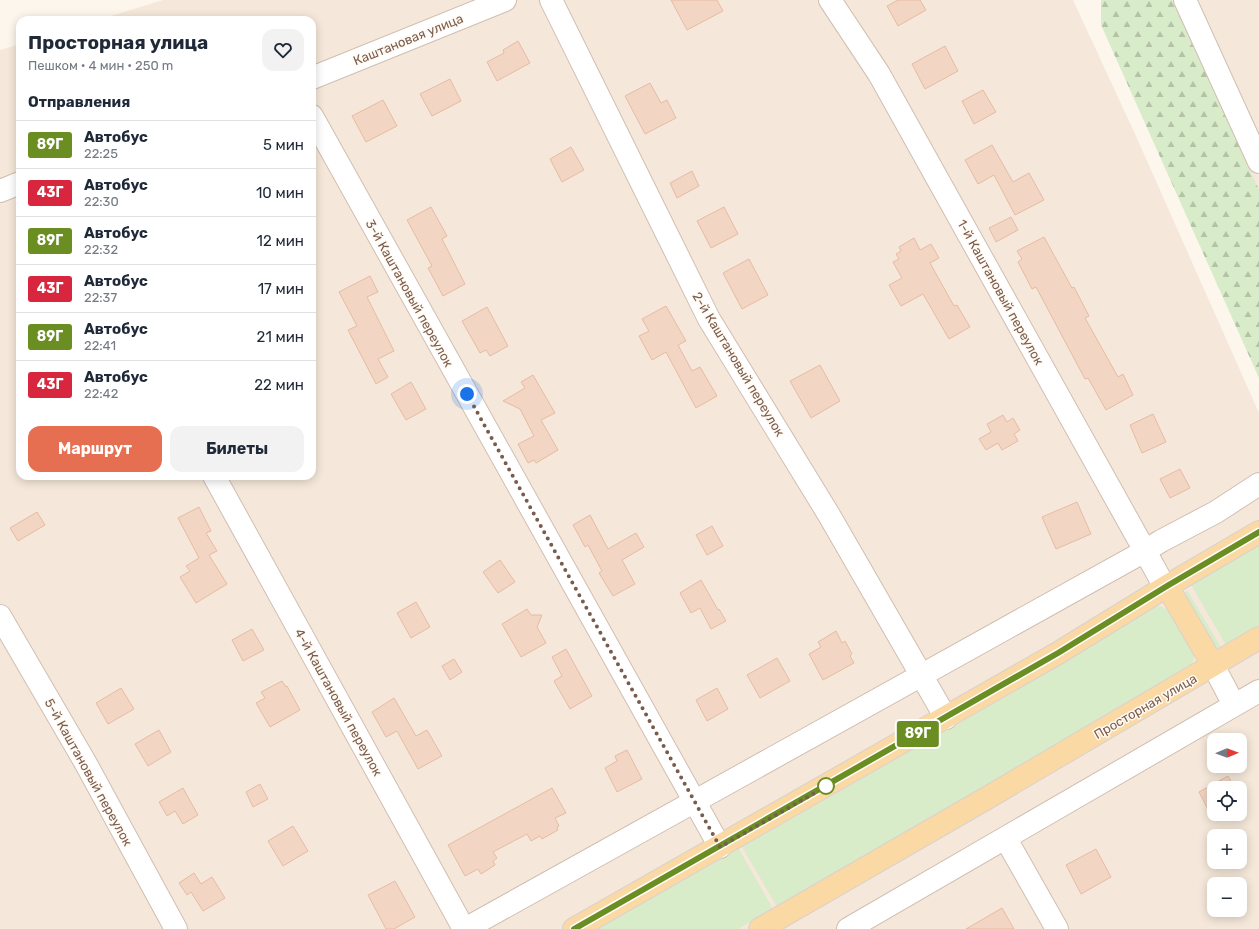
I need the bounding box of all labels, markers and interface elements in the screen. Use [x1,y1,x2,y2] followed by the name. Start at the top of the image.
[351,11,465,68] street label: Каштановая улица
[262,29,304,71] button: heart
[28,31,208,54] text: Просторная улица
[28,58,173,73] text: Пешком · 4 мин · 250 m
[28,93,130,111] text: Отправления
[84,128,148,146] text: Автобус
[37,136,63,153] text: 89Г
[263,136,304,154] text: 5 мин
[84,146,118,161] text: 22:25
[84,176,148,194] text: Автобус
[37,184,63,201] text: 43Г
[256,184,304,202] text: 10 мин
[84,194,119,209] text: 22:30
[363,217,456,370] street label: 3-й Каштановый переулок
[954,217,1047,368] street label: 1-й Каштановый переулок
[84,224,148,242] text: Автобус
[37,232,63,249] text: 89Г
[257,232,304,250] text: 12 мин
[84,242,118,257] text: 22:32
[84,272,148,290] text: Автобус
[37,280,63,297] text: 43Г
[258,280,304,298] text: 17 мин
[689,289,788,439] street label: 2-й Каштановый переулок
[84,290,117,305] text: 22:37
[84,320,148,338] text: Автобус
[37,328,63,345] text: 89Г
[257,328,304,346] text: 21 мин
[84,338,116,353] text: 22:41
[84,368,148,386] text: Автобус
[37,376,63,393] text: 43Г
[254,376,304,394] text: 22 мин
[457,384,477,404] your location
[84,386,118,401] text: 22:42
[28,426,162,472] button: Маршрут
[170,426,304,472] button: Билеты
[292,626,385,779] street label: 4-й Каштановый переулок
[1091,671,1199,742] street label: Просторная улица
[42,696,135,849] street label: 5-й Каштановый переулок
[895,721,941,747] line badge: 89Г
[905,725,931,742] text: 89Г
[1207,733,1247,773] north arrow
[1207,733,1247,917] map controls
[817,777,835,795] unlabelled marker
[1207,781,1247,821] button: locate
[1207,829,1247,869] button: +
[1207,877,1247,917] button: −

